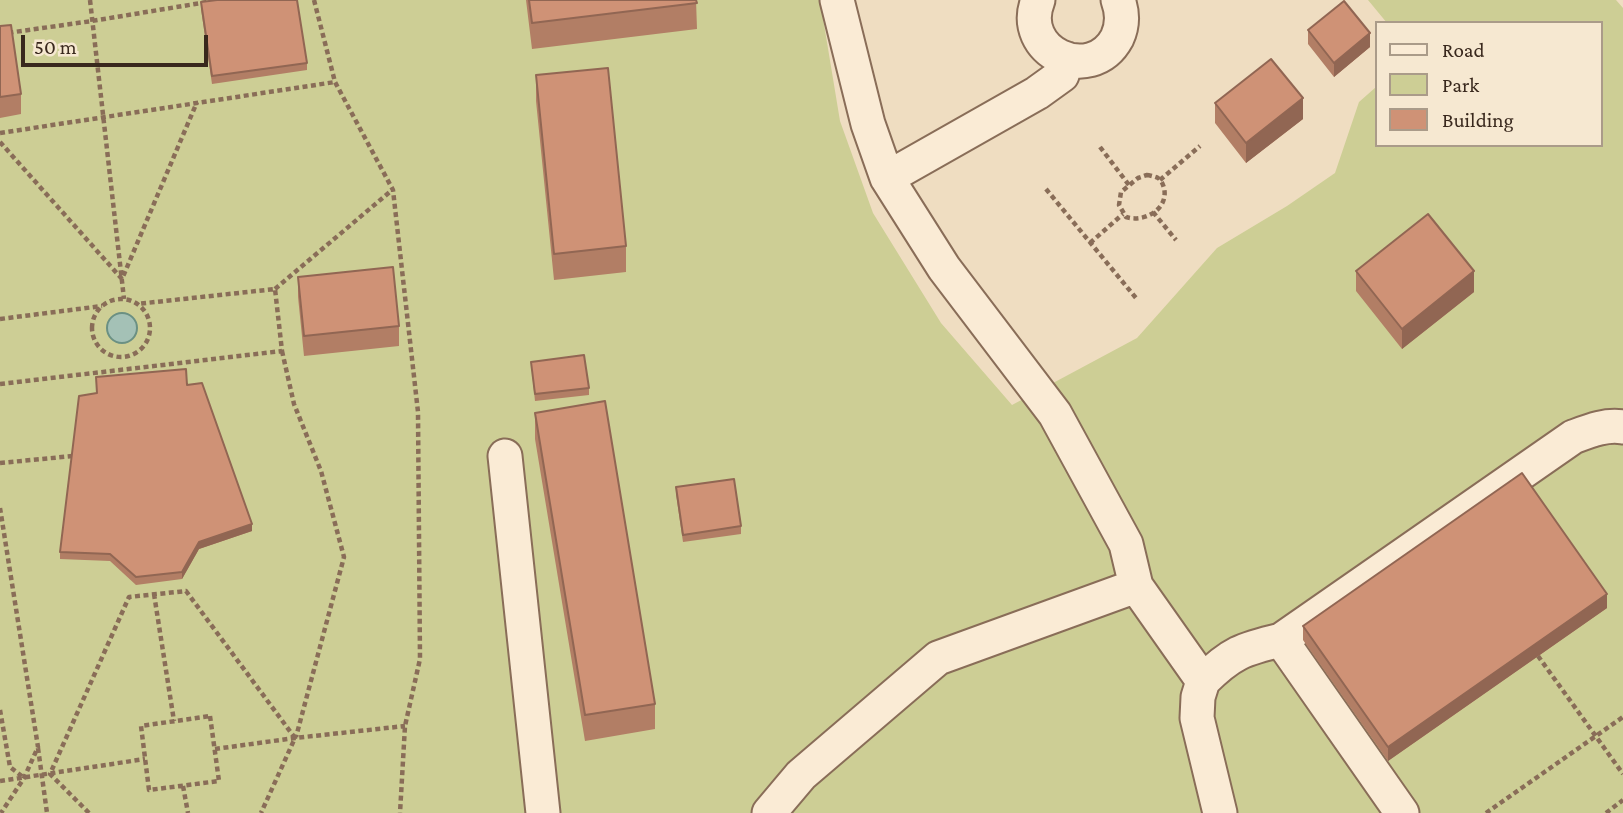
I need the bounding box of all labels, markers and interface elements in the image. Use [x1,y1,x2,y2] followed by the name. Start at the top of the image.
[24,21,212,65] scale bar
[1374,21,1602,147] legend
[34,35,77,59] text: 50 m
[1442,38,1485,62] text: Road
[1442,73,1479,97] text: Park
[1442,108,1514,132] text: Building

